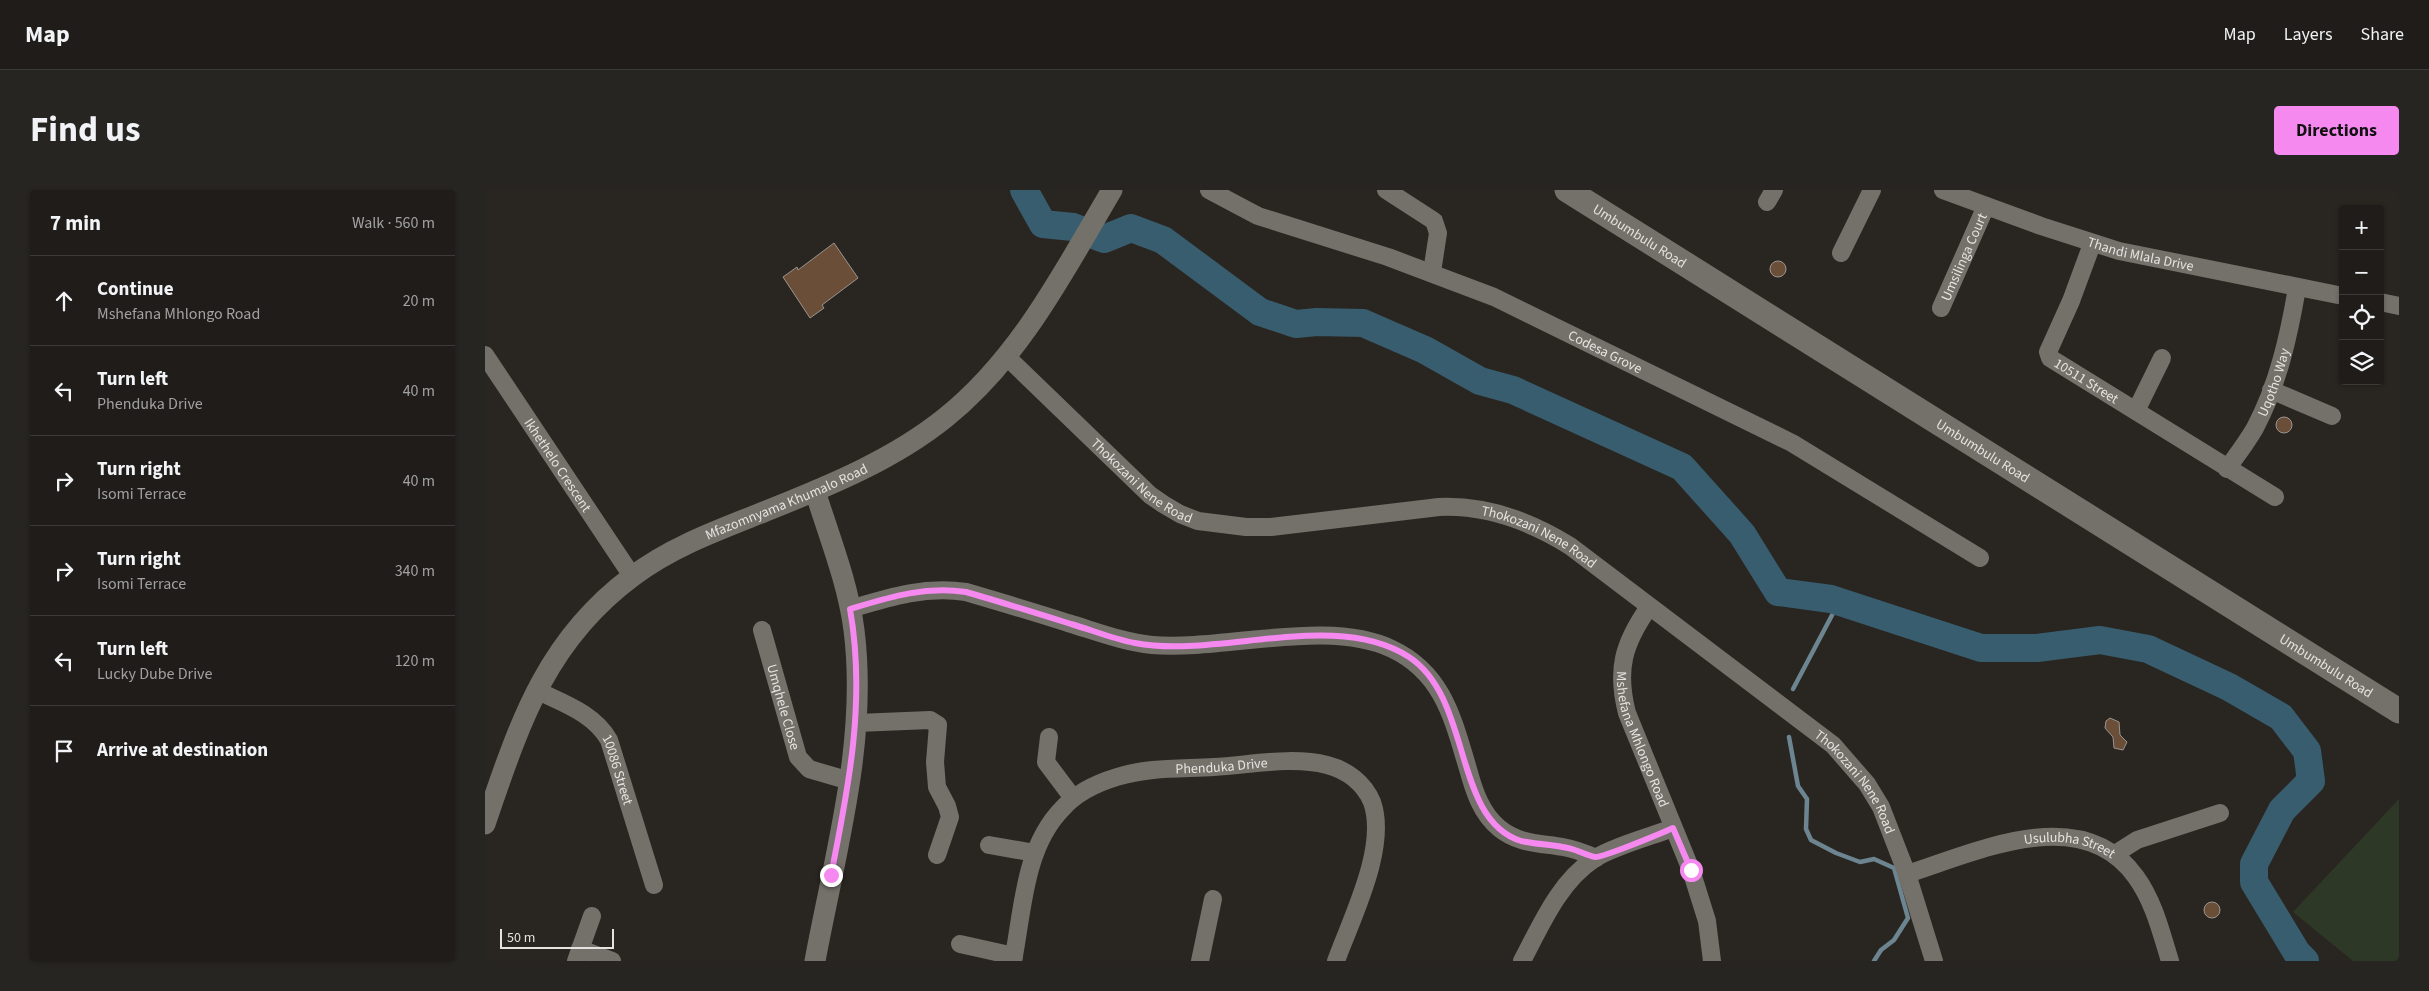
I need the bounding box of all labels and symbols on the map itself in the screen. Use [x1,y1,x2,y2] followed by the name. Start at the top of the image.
[1589,200,1690,273] street label: Umbumbulu Road
[1936,210,1993,304] street label: Umsilinga Court
[2085,232,2195,277] street label: Thandi Mlala Drive
[1564,326,1645,379] street label: Codesa Grove
[2253,346,2295,420] street label: Uqotho Way
[2050,354,2122,409] street label: 10511 Street
[519,414,596,517] street label: Ikhethelo Crescent
[1932,415,2033,488] street label: Umbumbulu Road
[1086,434,1195,529] street label: Thokozani Nene Road
[702,459,871,545] street label: Mfazomnyama Khumalo Road
[1480,501,1600,574] street label: Thokozani Nene Road
[2275,629,2377,703] street label: Umbumbulu Road
[761,662,805,752] street label: Umqhele Close
[1611,671,1673,811] street label: Mshefana Mhlongo Road
[1810,725,1899,837] street label: Thokozani Nene Road
[597,731,638,808] street label: 10086 Street
[1175,753,1269,779] street label: Phenduka Drive
[2023,828,2119,864] street label: Usulubha Street
[1680,859,1703,882] route start
[820,864,843,887] route end
[500,926,614,949] scale bar

